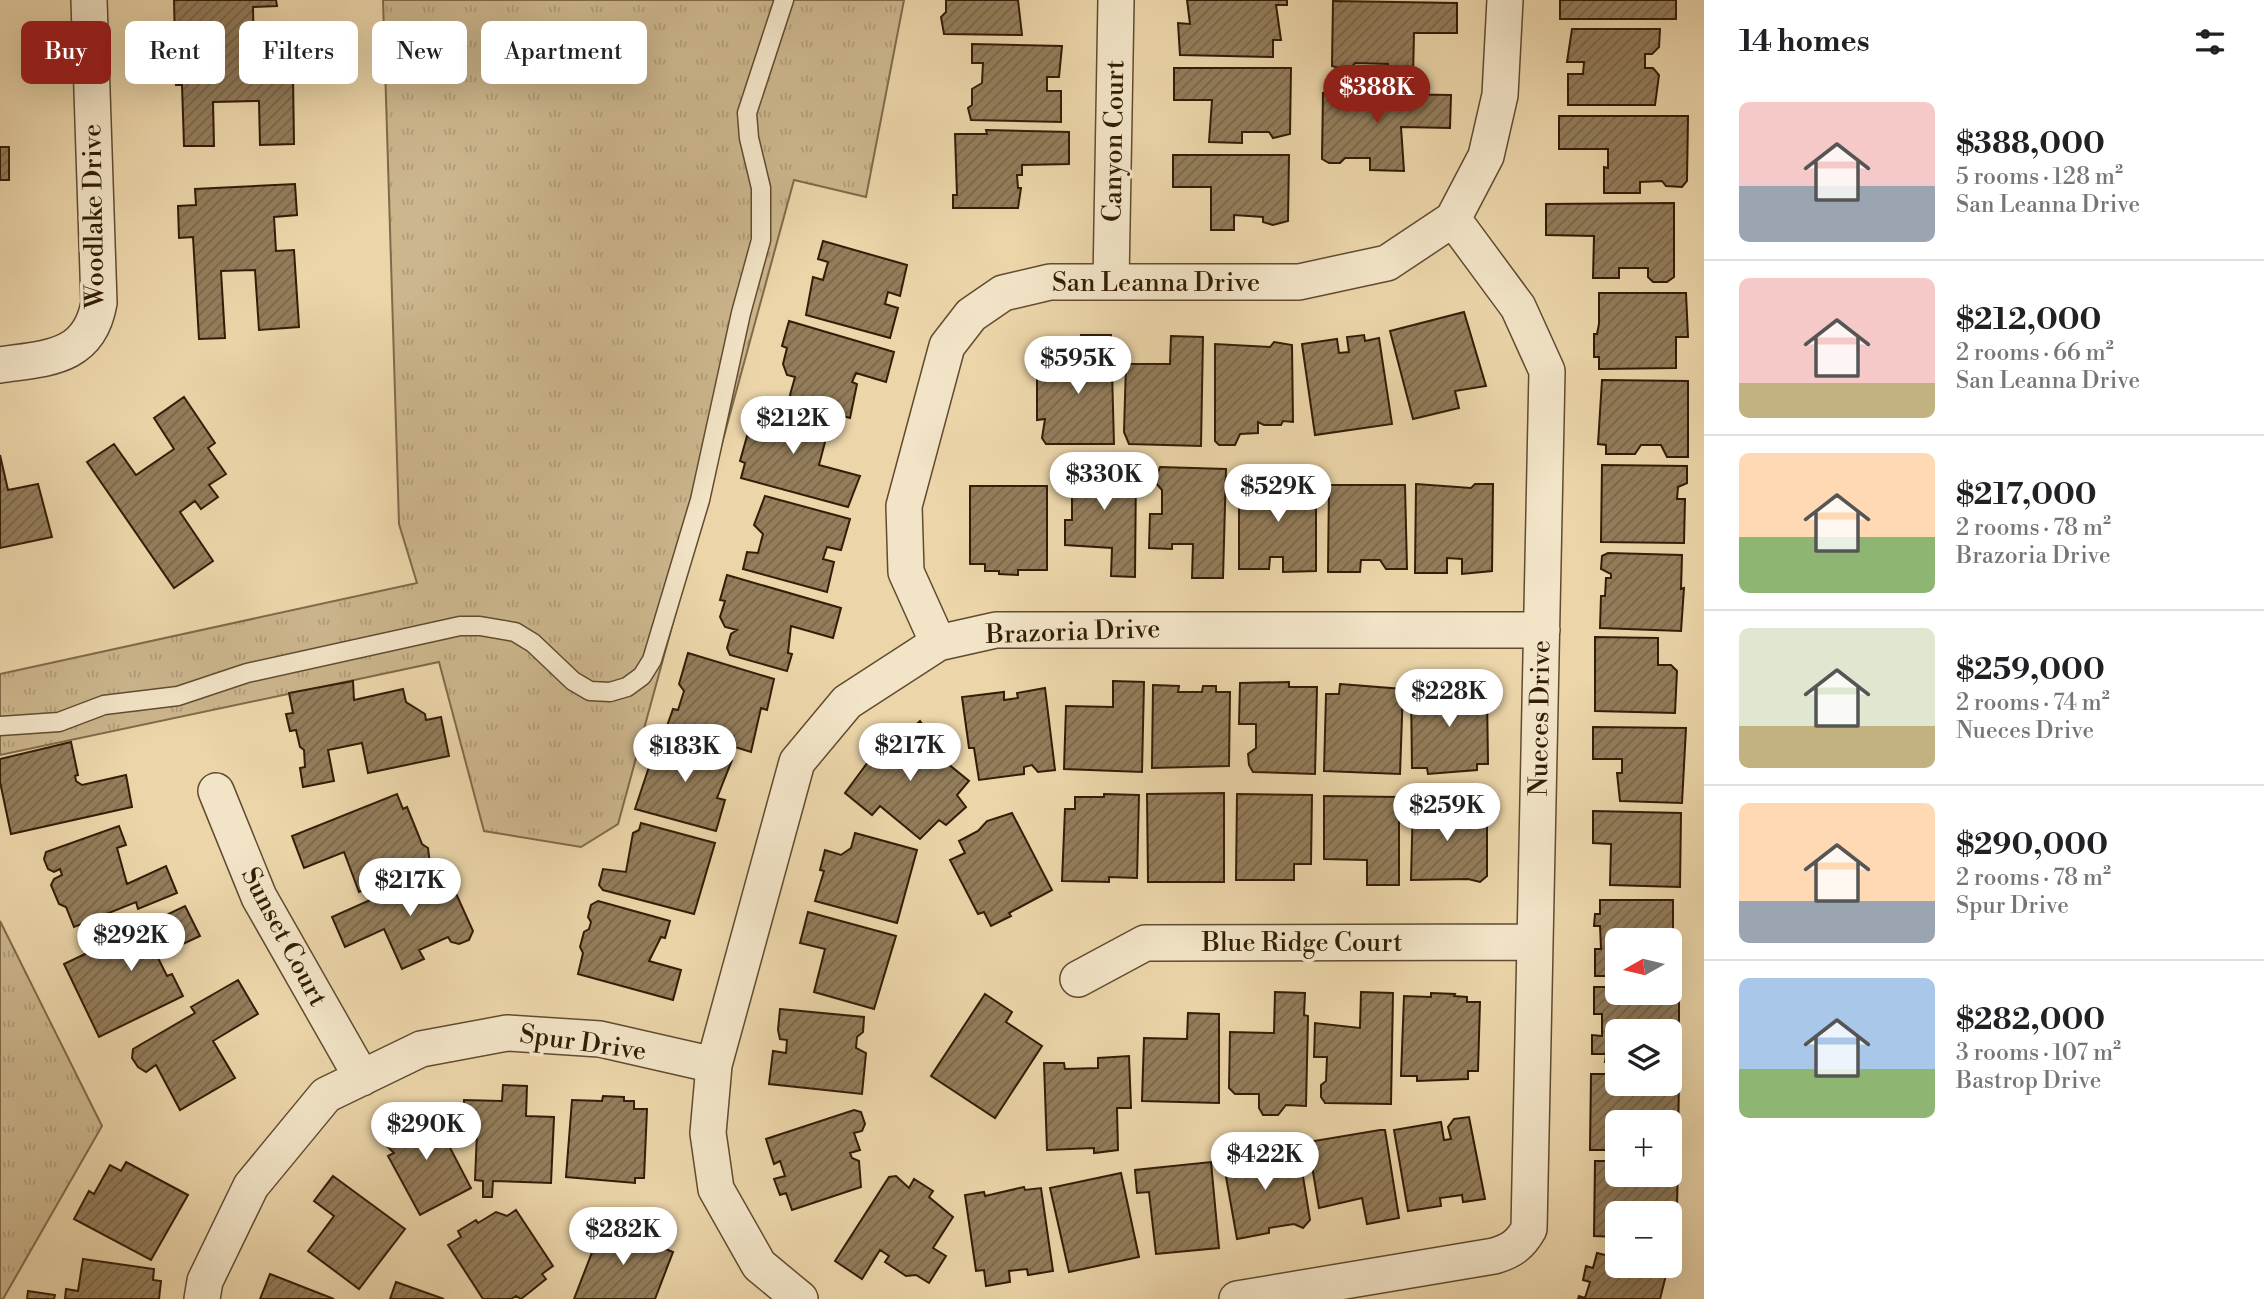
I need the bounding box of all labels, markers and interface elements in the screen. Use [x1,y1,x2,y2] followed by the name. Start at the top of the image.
[21,21,111,84] chip: Buy
[125,21,225,84] chip: Rent
[239,21,358,84] chip: Filters
[372,21,467,84] chip: New
[481,21,647,84] chip: Apartment
[1739,23,1870,61] text: 14 homes
[2191,23,2229,61] icon: filters
[1097,60,1131,222] street label: Canyon Court
[1328,66,1426,125] pin: $388K
[1339,74,1415,102] text: $388K
[76,123,112,310] street label: Woodlake Drive
[1956,125,2105,163] text: $388,000
[1795,130,1879,214] icon: home
[1956,163,2123,191] text: 5 rooms · 128 m²
[1956,191,2140,219] text: San Leanna Drive
[1052,267,1260,299] street label: San Leanna Drive
[1956,301,2101,339] text: $212,000
[1795,306,1879,390] icon: home
[1029,336,1127,396] pin: $595K
[1956,339,2114,367] text: 2 rooms · 66 m²
[1040,345,1116,373] text: $595K
[1956,367,2140,395] text: San Leanna Drive
[744,396,842,456] pin: $212K
[757,405,829,433] text: $212K
[1055,452,1153,512] pin: $330K
[1066,461,1142,489] text: $330K
[1229,464,1327,524] pin: $529K
[1240,473,1316,501] text: $529K
[1956,476,2097,514] text: $217,000
[1795,481,1879,565] icon: home
[1956,514,2111,542] text: 2 rooms · 78 m²
[1956,542,2111,570] text: Brazoria Drive
[984,613,1161,651] street label: Brazoria Drive
[1523,640,1557,796] street label: Nueces Drive
[1956,651,2105,689] text: $259,000
[1795,656,1879,740] icon: home
[1400,670,1498,729] pin: $228K
[1411,678,1487,706] text: $228K
[1956,689,2110,717] text: 2 rooms · 74 m²
[1956,717,2094,745] text: Nueces Drive
[636,724,734,784] pin: $183K
[861,724,959,783] pin: $217K
[875,732,945,760] text: $217K
[649,733,721,761] text: $183K
[1398,784,1496,843] pin: $259K
[1409,792,1485,820] text: $259K
[1956,826,2108,864] text: $290,000
[1795,831,1879,915] icon: home
[361,858,459,918] pin: $217K
[234,862,334,1012] street label: Sunset Court
[1956,864,2111,892] text: 2 rooms · 78 m²
[375,867,445,895] text: $217K
[1956,892,2069,920] text: Spur Drive
[82,914,180,973] pin: $292K
[93,922,169,950] text: $292K
[1201,927,1402,959] street label: Blue Ridge Court
[1605,928,1682,1004] north arrow
[1605,928,1682,1278] map controls
[1956,1001,2105,1039] text: $282,000
[1795,1006,1879,1090] icon: home
[518,1018,648,1068] street label: Spur Drive
[1605,1019,1682,1096] button: layers
[1956,1039,2121,1067] text: 3 rooms · 107 m²
[1956,1067,2101,1095] text: Bastrop Drive
[377,1102,475,1162] pin: $290K
[1605,1110,1682,1187] button: +
[387,1111,465,1139] text: $290K
[1216,1132,1314,1192] pin: $422K
[1227,1141,1303,1169] text: $422K
[1605,1201,1682,1278] button: −
[574,1208,672,1267] pin: $282K
[585,1216,661,1244] text: $282K

